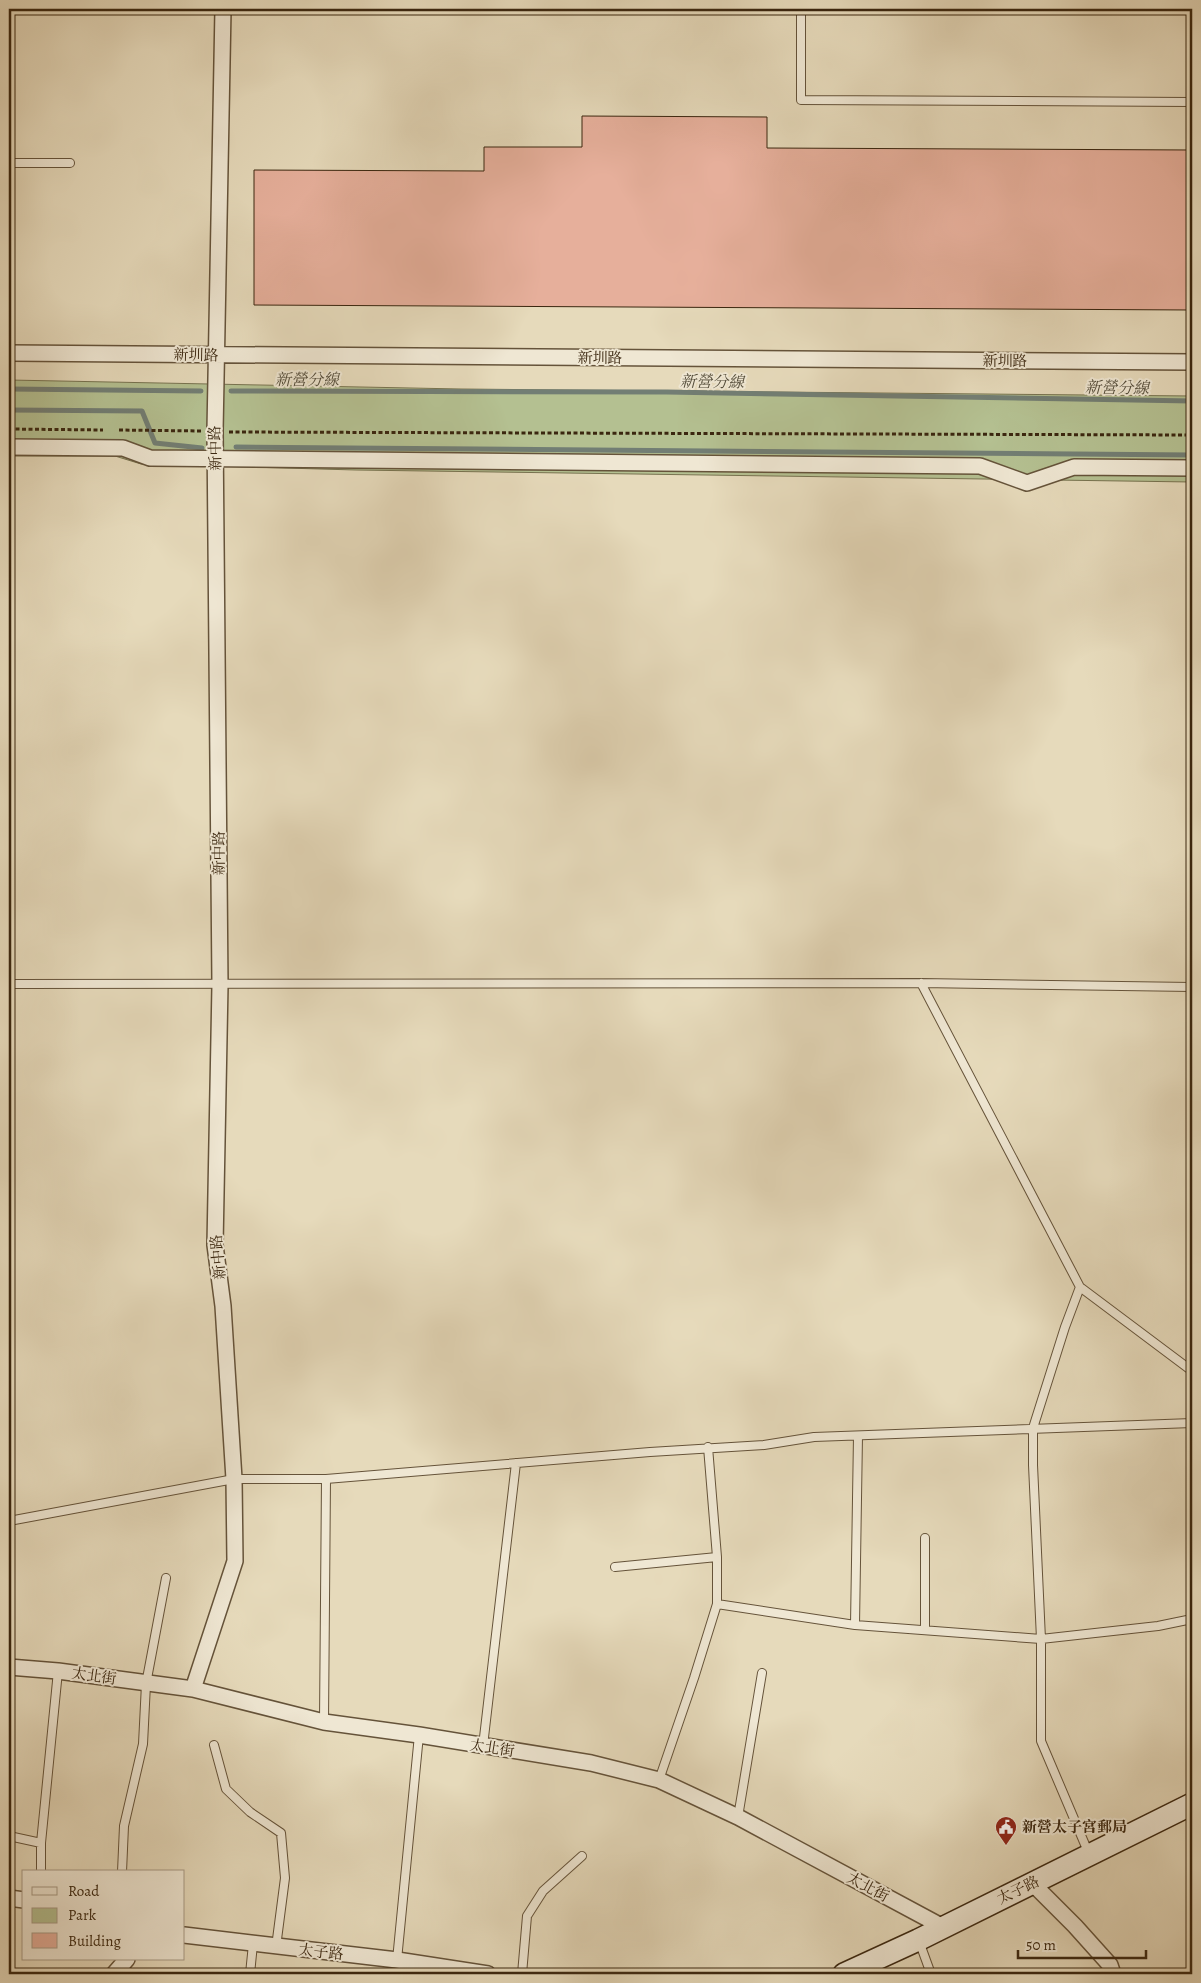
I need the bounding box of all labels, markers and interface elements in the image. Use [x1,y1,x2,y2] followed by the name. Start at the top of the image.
[173,345,219,365] street label: 新圳路
[577,348,623,368] street label: 新圳路
[982,351,1028,371] street label: 新圳路
[275,369,341,391] water label: 新營分線
[680,370,746,394] water label: 新營分線
[1085,376,1151,400] water label: 新營分線
[205,425,225,471] street label: 新中路
[209,830,229,876] street label: 新中路
[206,1234,230,1280] street label: 新中路
[70,1663,118,1689] street label: 太北街
[468,1735,516,1761] street label: 太北街
[994,1815,1018,1846] public building icon: 新營太子宮郵局
[1022,1817,1127,1837] place label: 新營太子宮郵局
[843,1868,893,1906] street label: 太北街
[22,1870,185,1960] legend
[993,1871,1043,1909] street label: 太子路
[68,1881,100,1901] text: Road
[68,1905,97,1925] text: Park
[1018,1928,1146,1960] scale bar
[68,1931,121,1951] text: Building
[1026,1935,1056,1955] text: 50 m
[298,1940,344,1964] street label: 太子路

